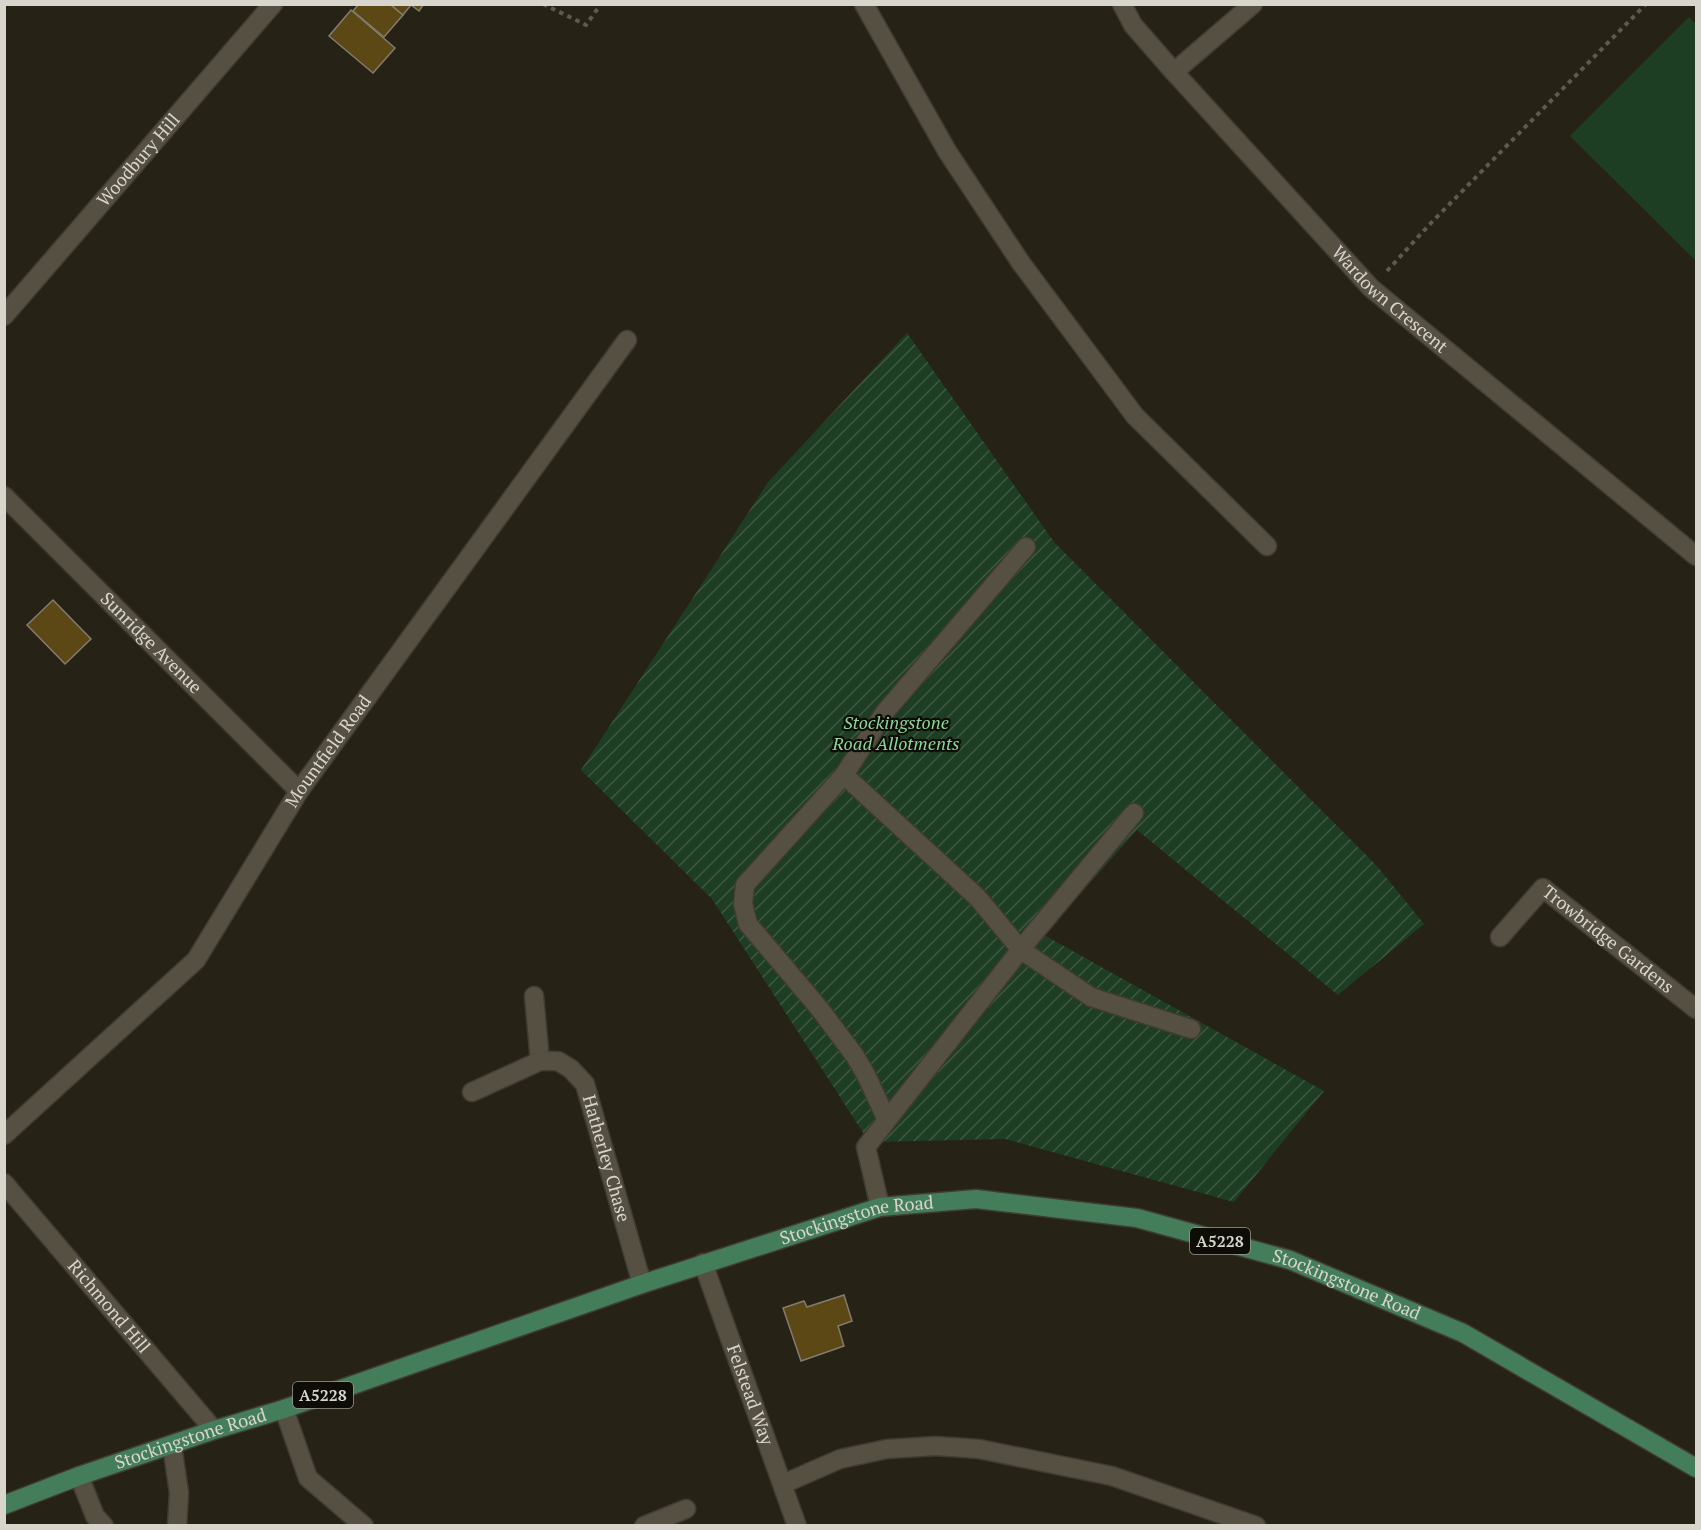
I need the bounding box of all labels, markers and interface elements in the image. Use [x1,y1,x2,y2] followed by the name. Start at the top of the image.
[91,108,185,211] street label: Woodbury Hill
[1327,240,1454,358] street label: Wardown Crescent
[96,586,208,698] street label: Sunridge Avenue
[279,690,376,811] street label: Mountfield Road
[832,710,959,755] park label: Stockingstone Road Allotments
[1538,879,1679,998] street label: Trowbridge Gardens
[578,1092,637,1225] street label: Hatherley Chase
[776,1190,934,1250] street label: Stockingstone Road
[1190,1228,1250,1254] road number: A5228
[1270,1243,1425,1325] street label: Stockingstone Road
[63,1254,156,1358] street label: Richmond Hill
[722,1341,780,1449] street label: Felstead Way
[293,1382,353,1408] road number: A5228
[111,1402,269,1474] street label: Stockingstone Road

